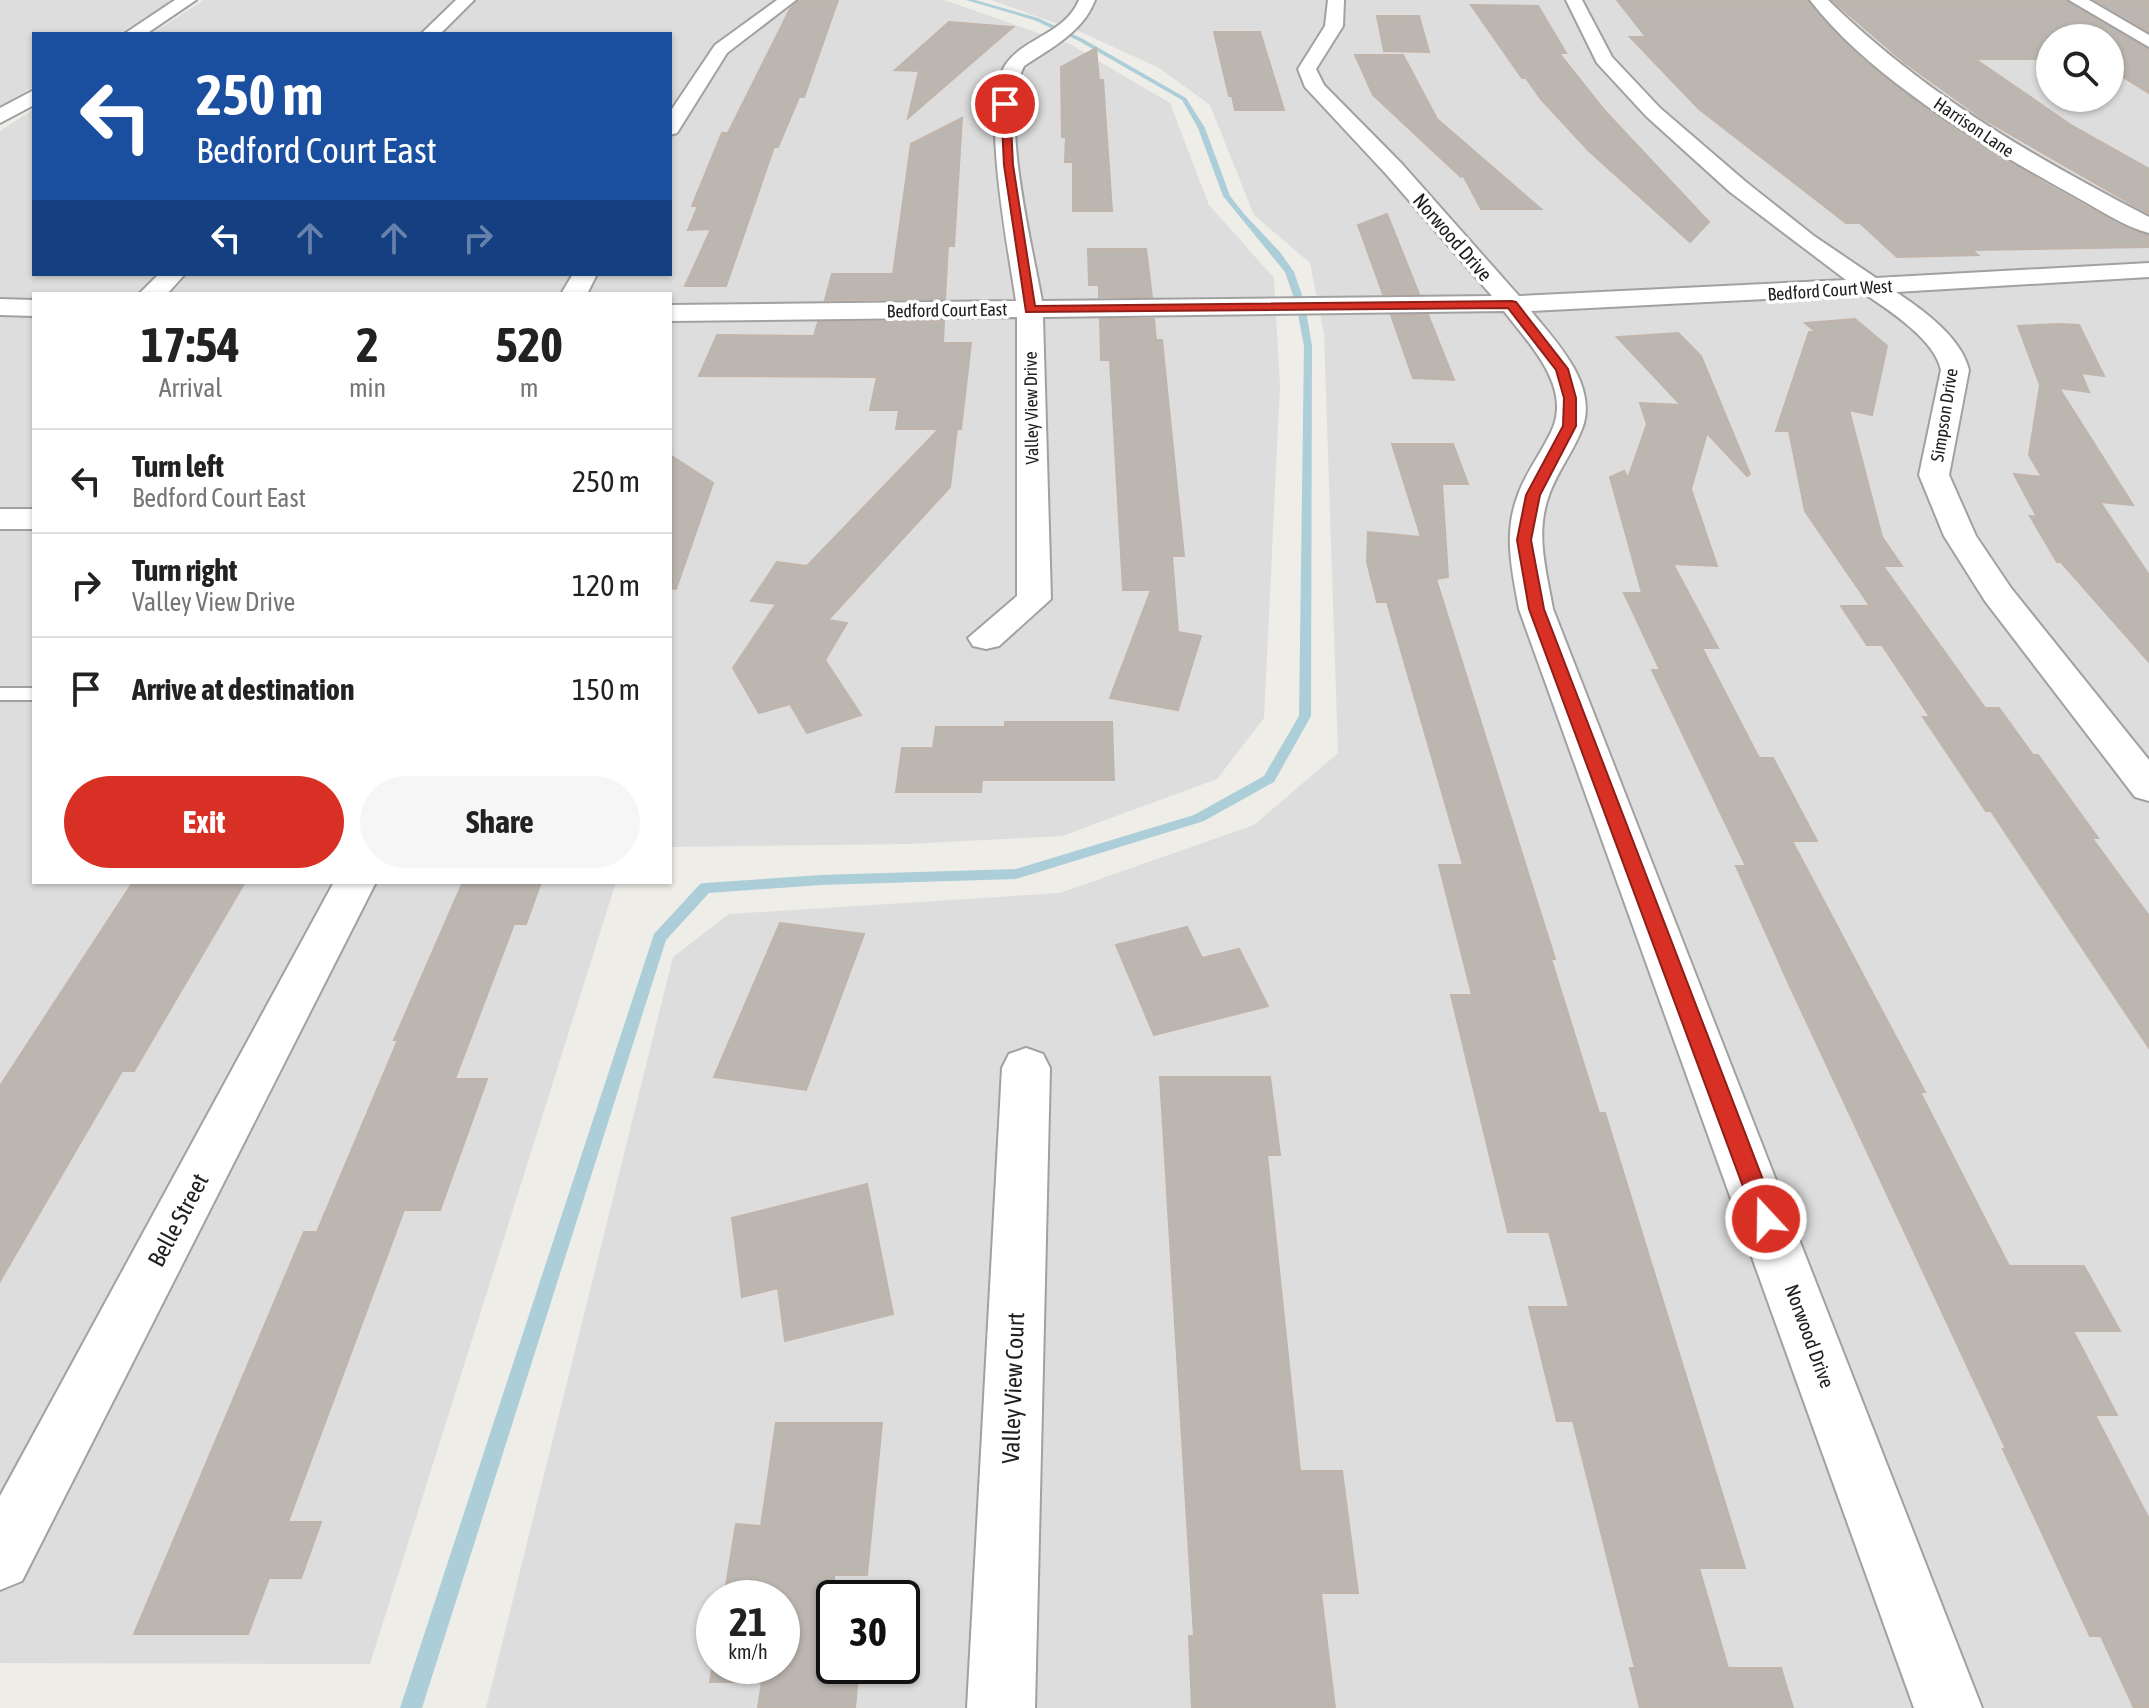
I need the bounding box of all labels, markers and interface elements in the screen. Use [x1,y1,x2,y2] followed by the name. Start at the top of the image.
[2036,24,2124,112] map controls
[2036,24,2124,112] button: search
[196,63,323,127] text: 250 m
[64,64,168,168] icon: left
[971,70,1039,138] pin
[983,82,1027,126] icon: arrive
[1930,93,2018,161] street label: Harrison Lane
[196,129,437,171] text: Bedford Court East
[1409,188,1497,286] street label: Norwood Drive
[204,216,248,260] icon: left
[288,216,332,260] icon: ahead
[372,216,416,260] icon: ahead
[456,216,500,260] icon: right
[1767,275,1893,305] street label: Bedford Court West
[887,298,1007,322] street label: Bedford Court East
[141,317,240,372] text: 17:54
[356,317,379,372] text: 2
[495,317,563,372] text: 520
[1020,351,1042,465] street label: Valley View Drive
[1926,367,1962,463] street label: Simpson Drive
[159,373,222,403] text: Arrival
[349,373,386,403] text: min
[520,373,538,403] text: m
[132,449,224,483] text: Turn left
[64,459,108,503] icon: left
[572,464,640,498] text: 250 m
[132,483,306,513] text: Bedford Court East
[132,553,238,587] text: Turn right
[64,563,108,607] icon: right
[572,568,640,602] text: 120 m
[132,587,295,617] text: Valley View Drive
[64,667,108,711] icon: arrive
[132,672,354,706] text: Arrive at destination
[572,672,640,706] text: 150 m
[64,776,344,868] button: Exit
[360,776,640,868] button: Share
[142,1169,214,1271] street label: Belle Street
[1724,1177,1808,1261] position arrow
[1781,1281,1839,1391] street label: Norwood Drive
[997,1312,1029,1464] street label: Valley View Court
[816,1580,920,1684] speed limit sign: 30
[729,1599,767,1644] text: 21
[728,1640,768,1663] text: km/h

